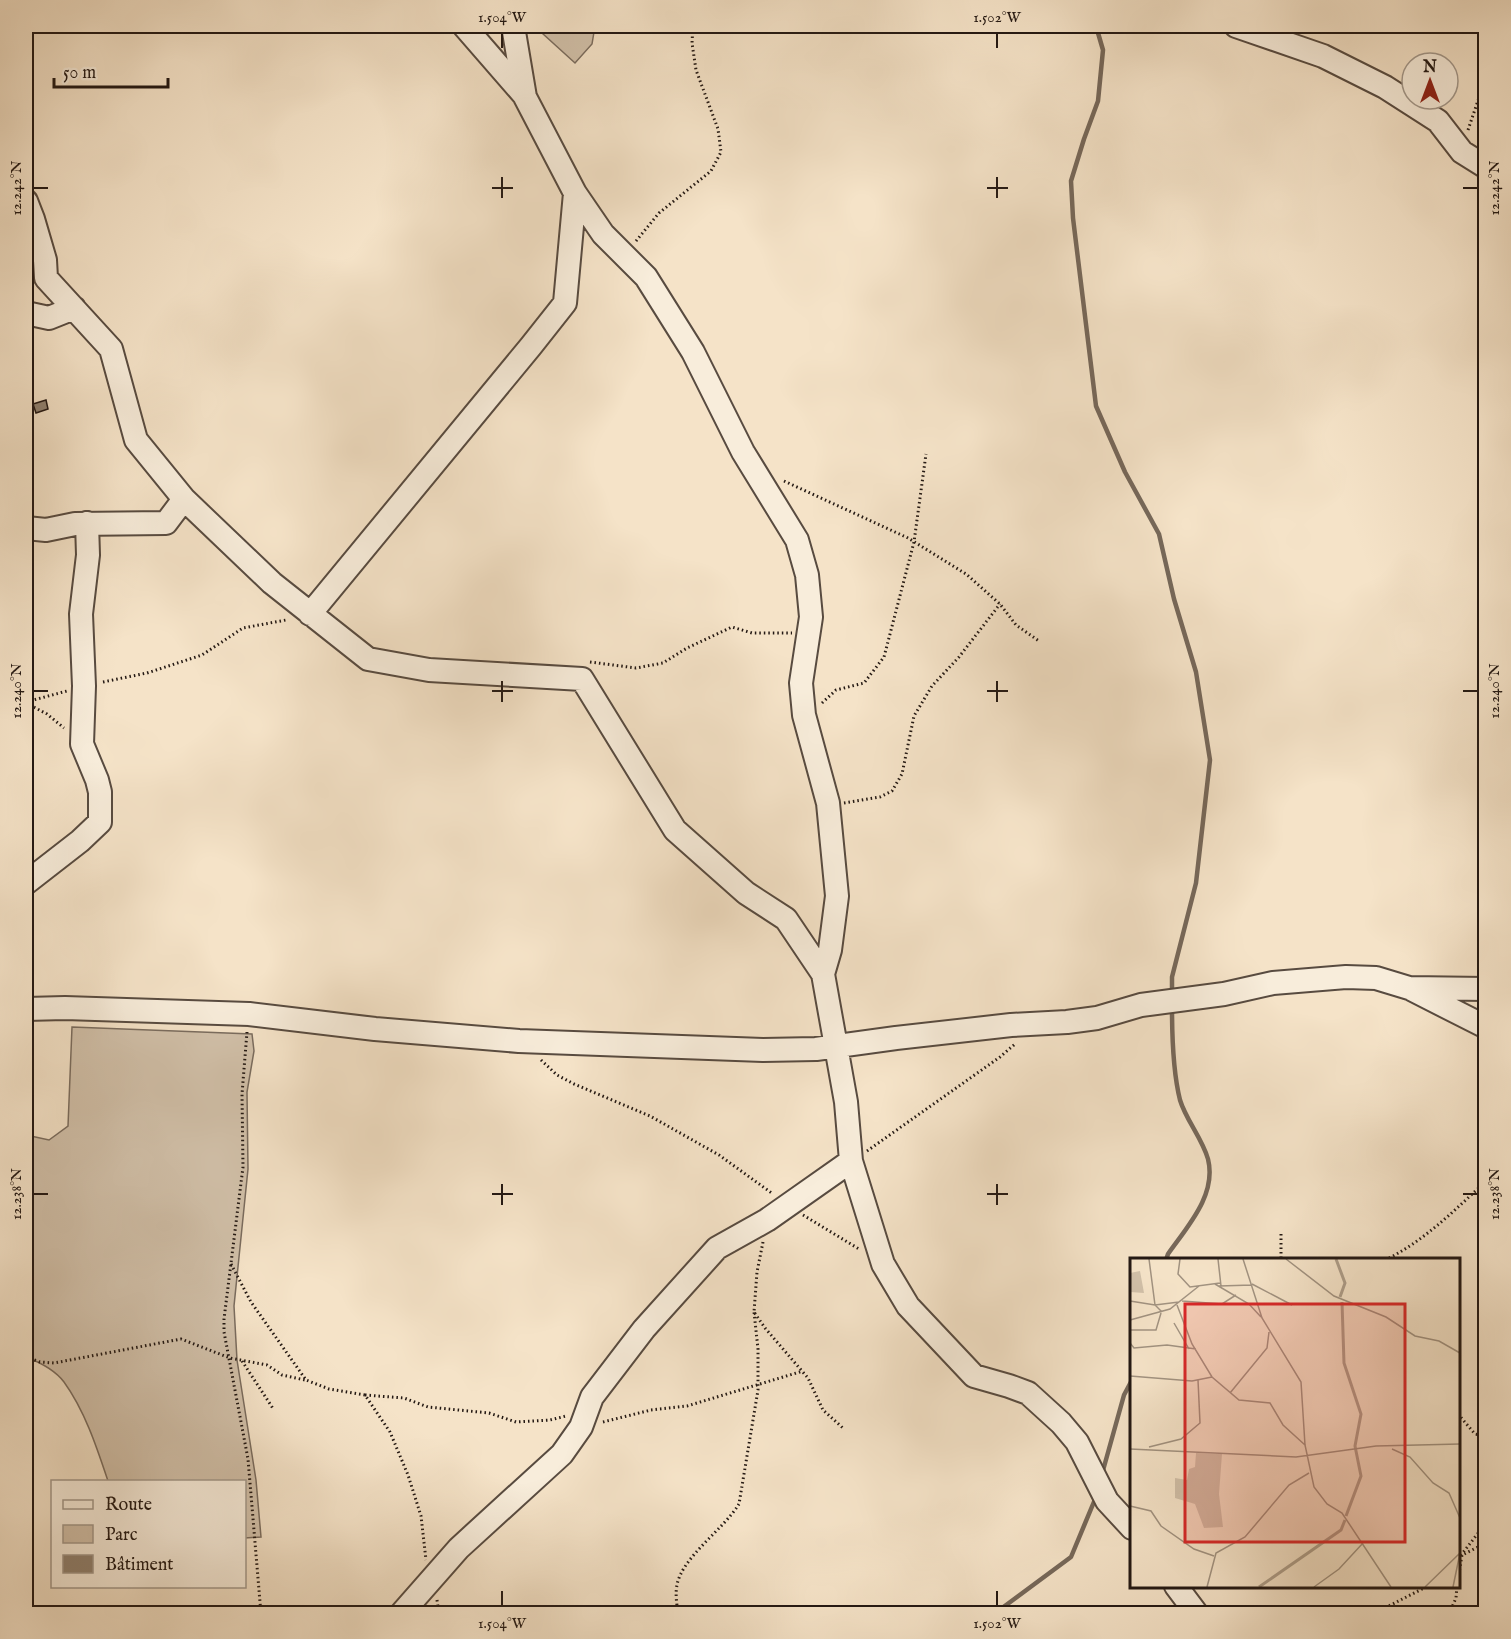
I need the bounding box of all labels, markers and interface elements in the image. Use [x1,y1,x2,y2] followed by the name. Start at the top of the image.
[478,8,527,27] text: 1.504°W
[973,8,1022,27] text: 1.502°W
[54,51,168,89] scale bar
[1400,51,1460,111] north arrow
[1422,58,1437,78] text: N
[63,62,96,85] text: 50 m
[7,160,26,216] text: 12.242°N
[1485,160,1504,216] text: 12.242°N
[7,663,26,719] text: 12.240°N
[1485,663,1504,719] text: 12.240°N
[7,1168,26,1220] text: 12.238°N
[1485,1168,1504,1220] text: 12.238°N
[1130,1258,1460,1588] inset map
[51,1480,246,1588] legend
[105,1494,152,1517] text: Route
[105,1524,138,1547] text: Parc
[105,1554,174,1577] text: Bâtiment
[478,1614,527,1633] text: 1.504°W
[973,1614,1022,1633] text: 1.502°W

